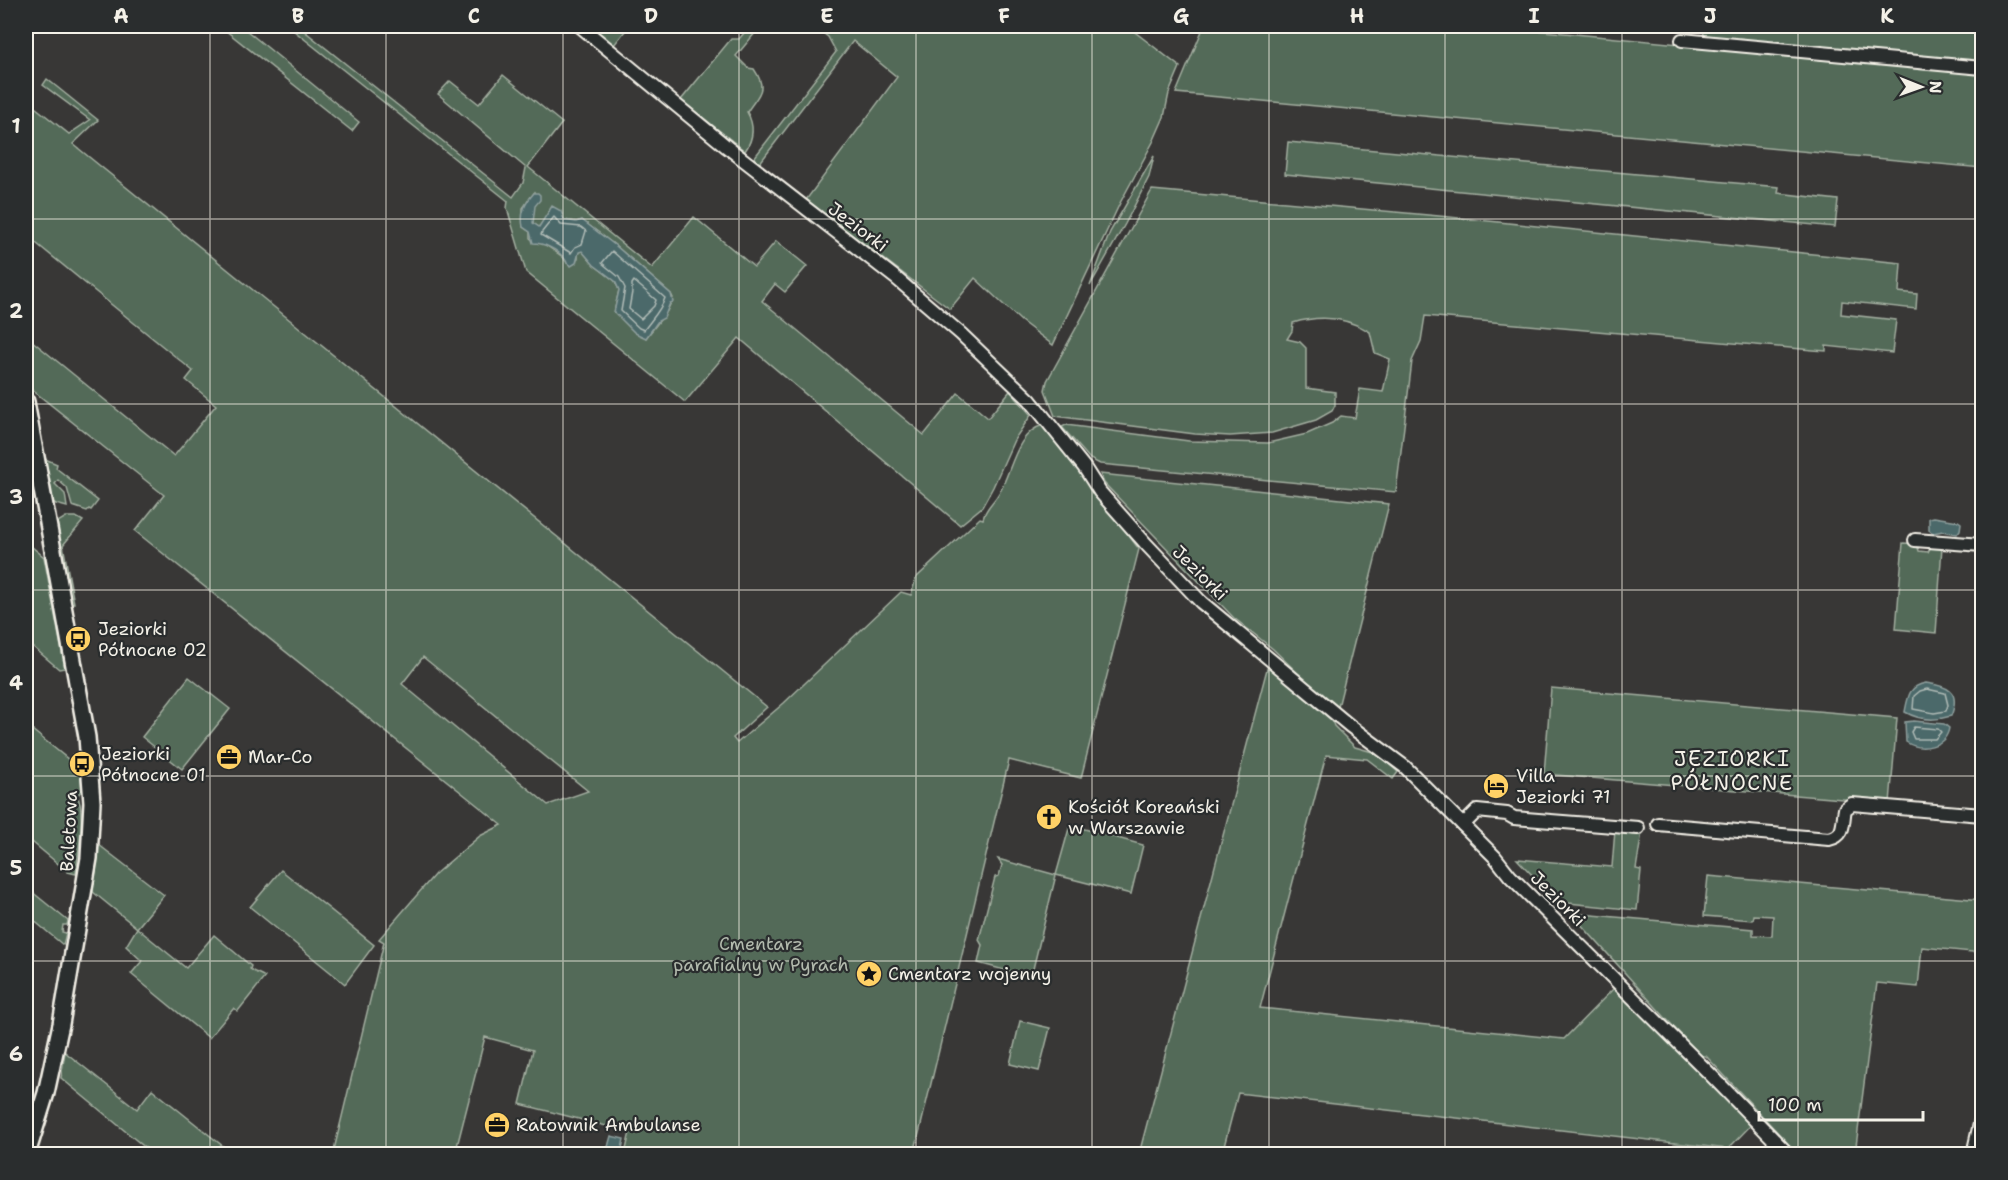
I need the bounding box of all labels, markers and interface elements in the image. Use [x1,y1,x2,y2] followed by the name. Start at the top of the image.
[113,3,129,29] text: A
[292,3,304,29] text: B
[468,3,480,29] text: C
[644,3,658,29] text: D
[820,3,834,29] text: E
[998,3,1010,29] text: F
[1173,3,1189,29] text: G
[1350,3,1364,29] text: H
[1528,3,1540,29] text: I
[1704,3,1717,29] text: J
[1880,3,1894,29] text: K
[1891,57,1951,117] north arrow
[1925,81,1946,94] text: N
[11,113,21,139] text: 1
[823,197,893,257] street label: Jeziorki
[9,298,23,324] text: 2
[9,484,23,510] text: 3
[1167,540,1233,606] street label: Jeziorki
[98,617,207,662] place label: Jeziorki Północne 02
[63,624,93,654] bus stop icon: Jeziorki Północne 02
[9,670,23,696] text: 4
[101,742,206,787] place label: Jeziorki Północne 01
[214,742,244,772] office icon: Mar-Co
[248,745,312,769] place label: Mar-Co
[1670,745,1794,797] district label: JEZIORKI PÓŁNOCNE
[67,749,97,779] bus stop icon: Jeziorki Północne 01
[1516,764,1611,809] place label: Villa Jeziorki 71
[1481,771,1511,801] hotel icon: Villa Jeziorki 71
[55,790,83,872] street label: Baletowa
[1068,795,1220,840] place label: Kościół Koreański w Warszawie
[1034,802,1064,832] church icon: Kościół Koreański w Warszawie
[10,855,22,881] text: 5
[1525,866,1591,932] street label: Jeziorki
[673,932,849,977] park label: Cmentarz parafialny w Pyrach
[854,959,884,989] place icon: Cmentarz wojenny
[888,962,1051,986] place label: Cmentarz wojenny
[9,1041,23,1067] text: 6
[1759,1084,1922,1122] scale bar
[1768,1093,1822,1117] text: 100 m
[482,1110,512,1140] office icon: Ratownik Ambulanse
[516,1113,701,1137] place label: Ratownik Ambulanse

